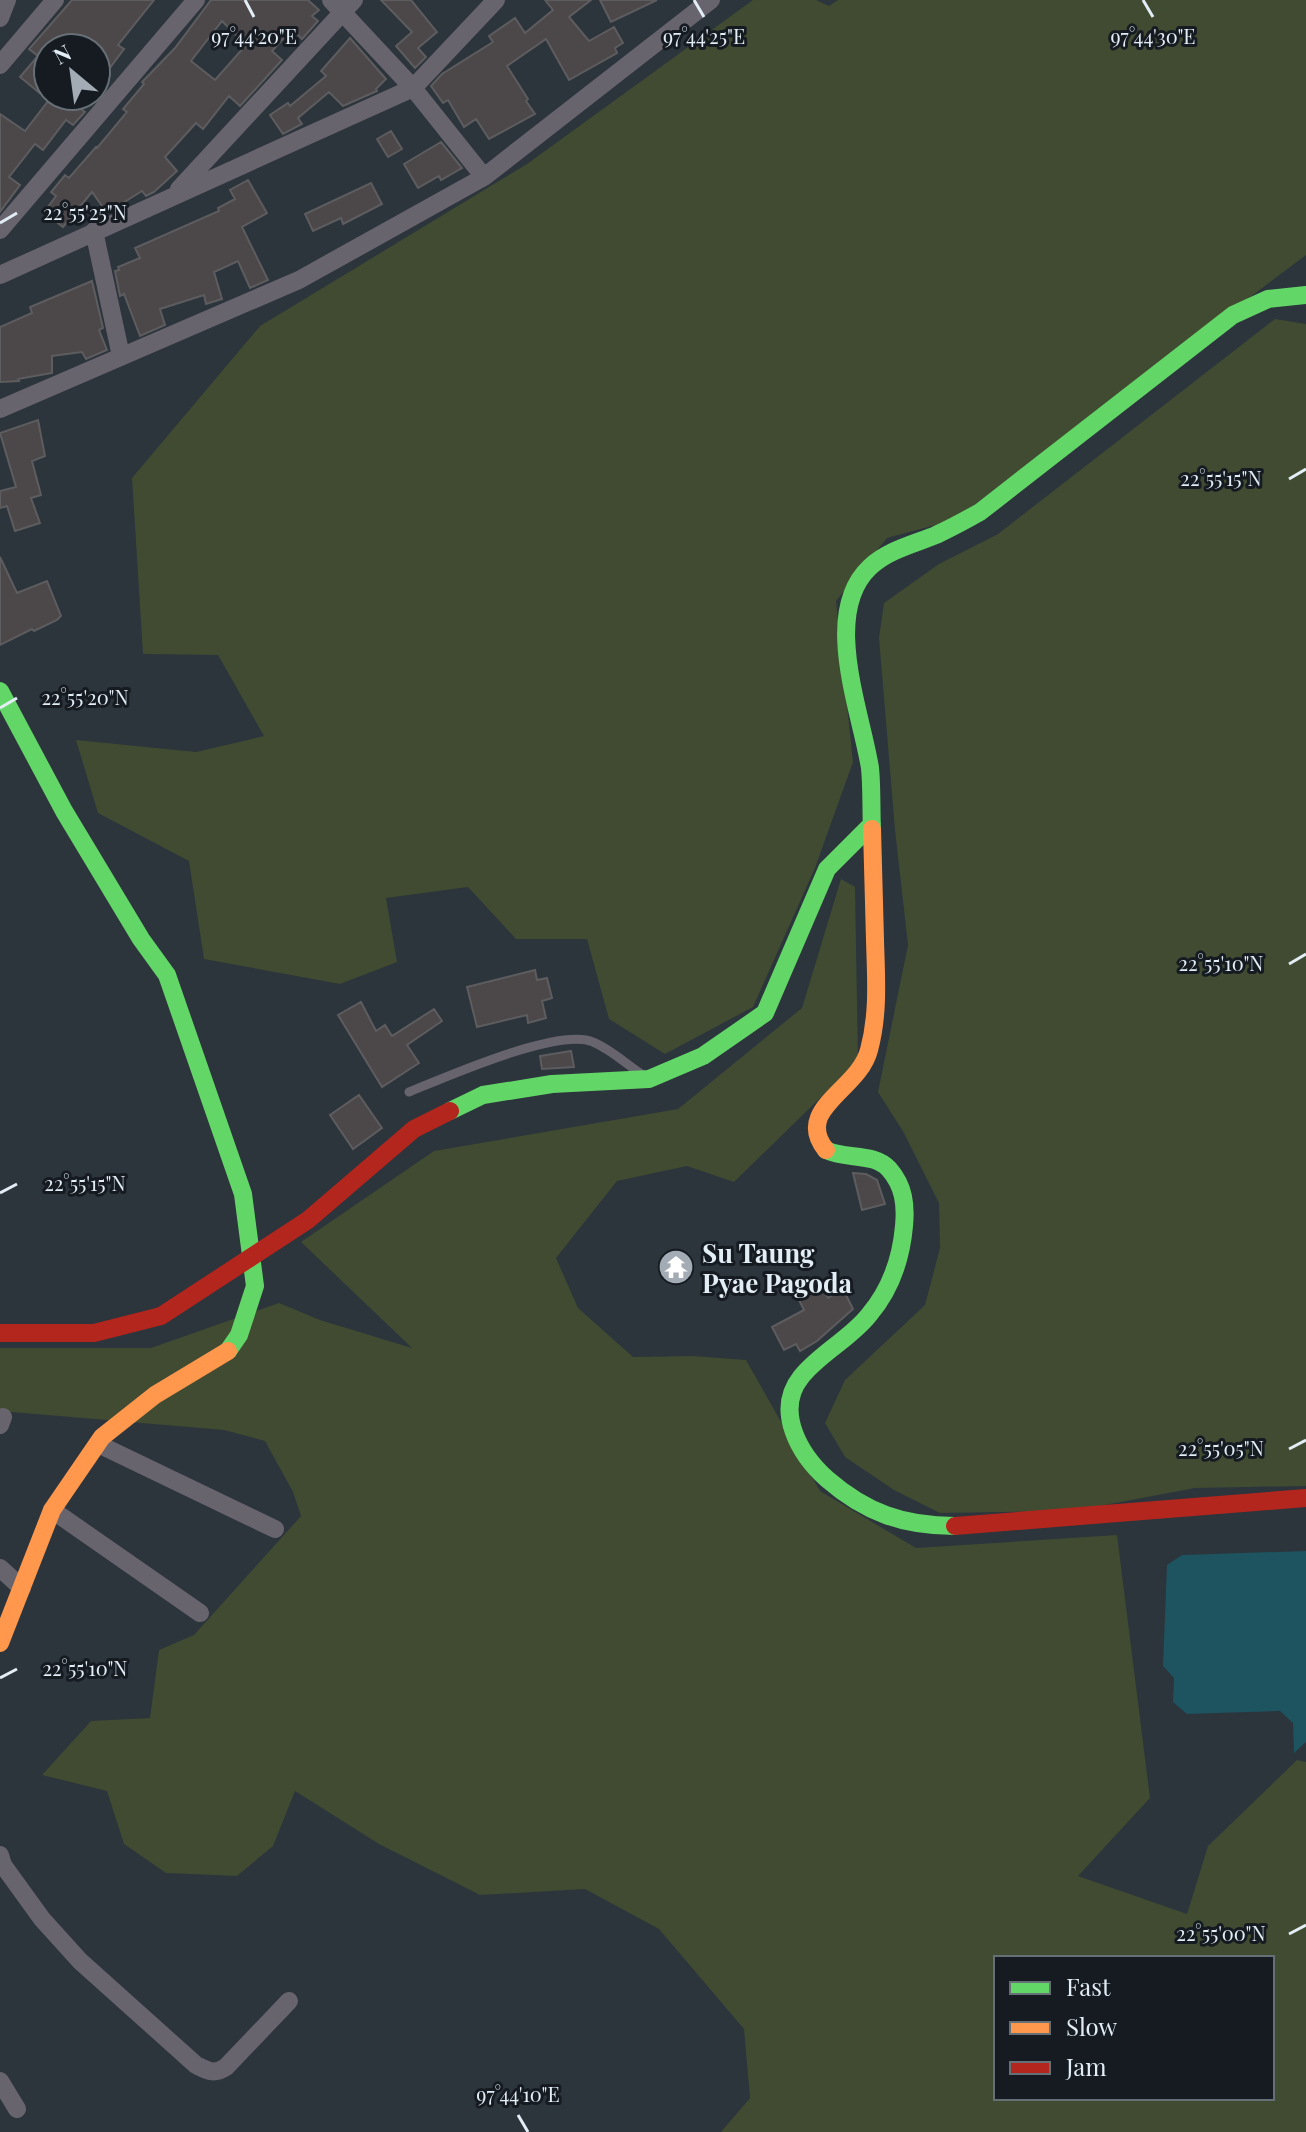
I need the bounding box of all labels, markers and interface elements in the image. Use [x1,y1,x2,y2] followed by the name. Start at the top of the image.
[211,22,297,49] text: 97°44'20"E
[663,22,745,49] text: 97°44'25"E
[1110,22,1196,49] text: 97°44'30"E
[32,32,112,112] north arrow
[48,37,76,71] text: N
[43,198,127,225] text: 22°55'25"N
[1180,464,1262,491] text: 22°55'15"N
[41,683,129,710] text: 22°55'20"N
[1179,949,1263,976] text: 22°55'10"N
[44,1169,126,1196] text: 22°55'15"N
[702,1235,853,1300] place label: Su Taung Pyae Pagoda
[657,1248,695,1286] temple icon: Su Taung Pyae Pagoda
[1178,1434,1264,1461] text: 22°55'05"N
[43,1654,127,1681] text: 22°55'10"N
[1176,1919,1266,1946] text: 22°55'00"N
[994,1956,1274,2100] legend
[1066,1970,1111,2002] text: Fast
[1066,2010,1118,2042] text: Slow
[1065,2050,1107,2082] text: Jam
[476,2080,560,2107] text: 97°44'10"E

